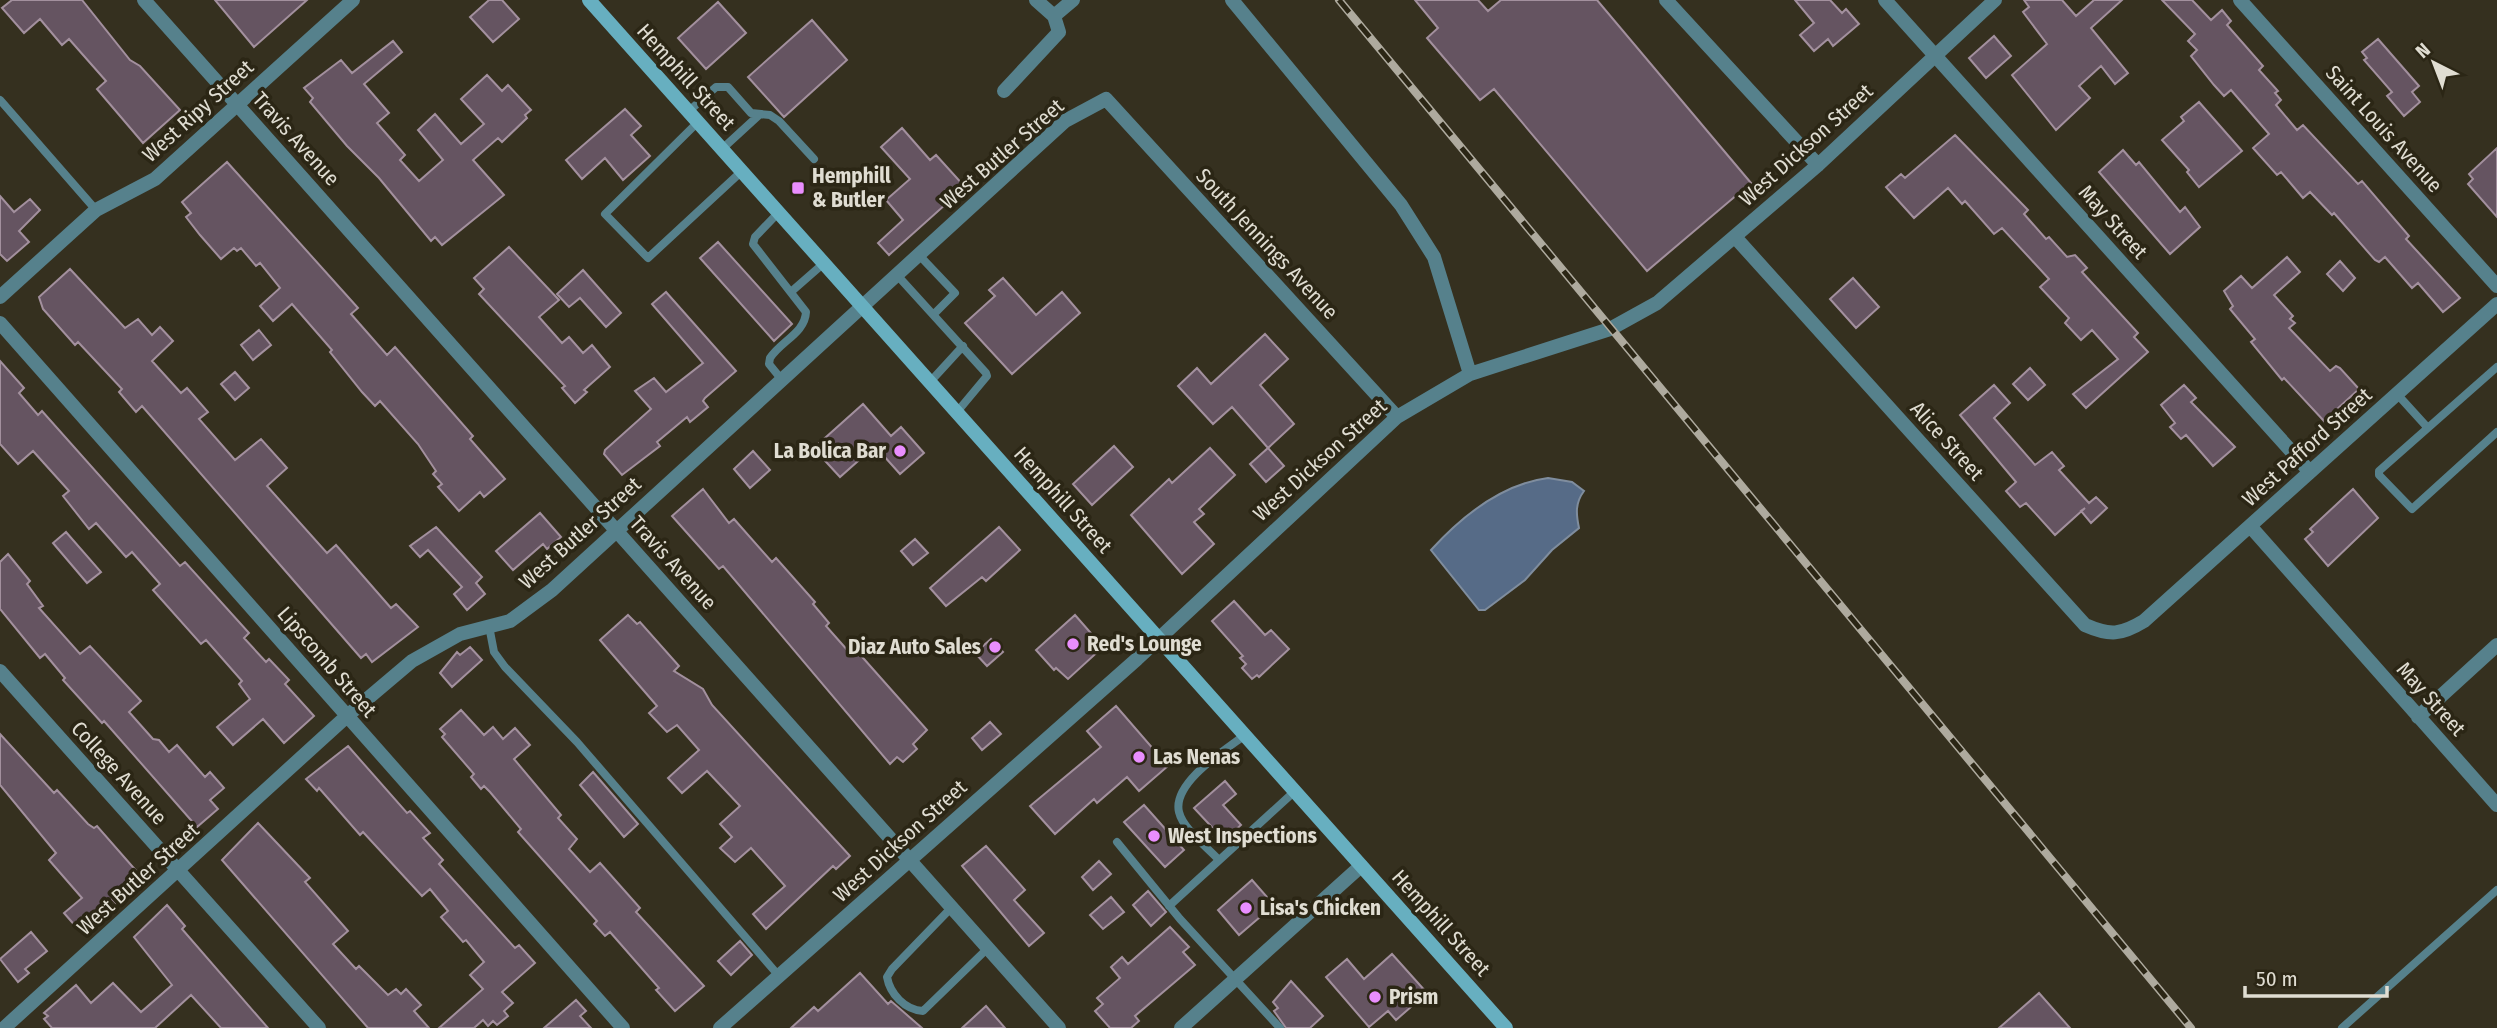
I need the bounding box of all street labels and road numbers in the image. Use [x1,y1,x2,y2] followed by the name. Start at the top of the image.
[631,18,741,136] street label: Hemphill Street
[137,54,259,168] street label: West Ripy Street
[2320,60,2448,198] street label: Saint Louis Avenue
[1734,78,1878,212] street label: West Dickson Street
[247,87,345,191] street label: Travis Avenue
[935,93,1069,215] street label: West Butler Street
[1190,163,1344,325] street label: South Jennings Avenue
[2073,180,2153,265] street label: May Street
[2237,382,2377,512] street label: West Pafford Street
[1248,393,1392,527] street label: West Dickson Street
[1905,396,1989,486] street label: Alice Street
[1008,441,1118,559] street label: Hemphill Street
[514,471,647,595] street label: West Butler Street
[624,511,722,615] street label: Travis Avenue
[272,601,382,723] street label: Lipscomb Street
[2391,657,2471,742] street label: May Street
[66,716,172,830] street label: College Avenue
[828,774,972,908] street label: West Dickson Street
[72,817,205,941] street label: West Butler Street
[1386,864,1496,982] street label: Hemphill Street

